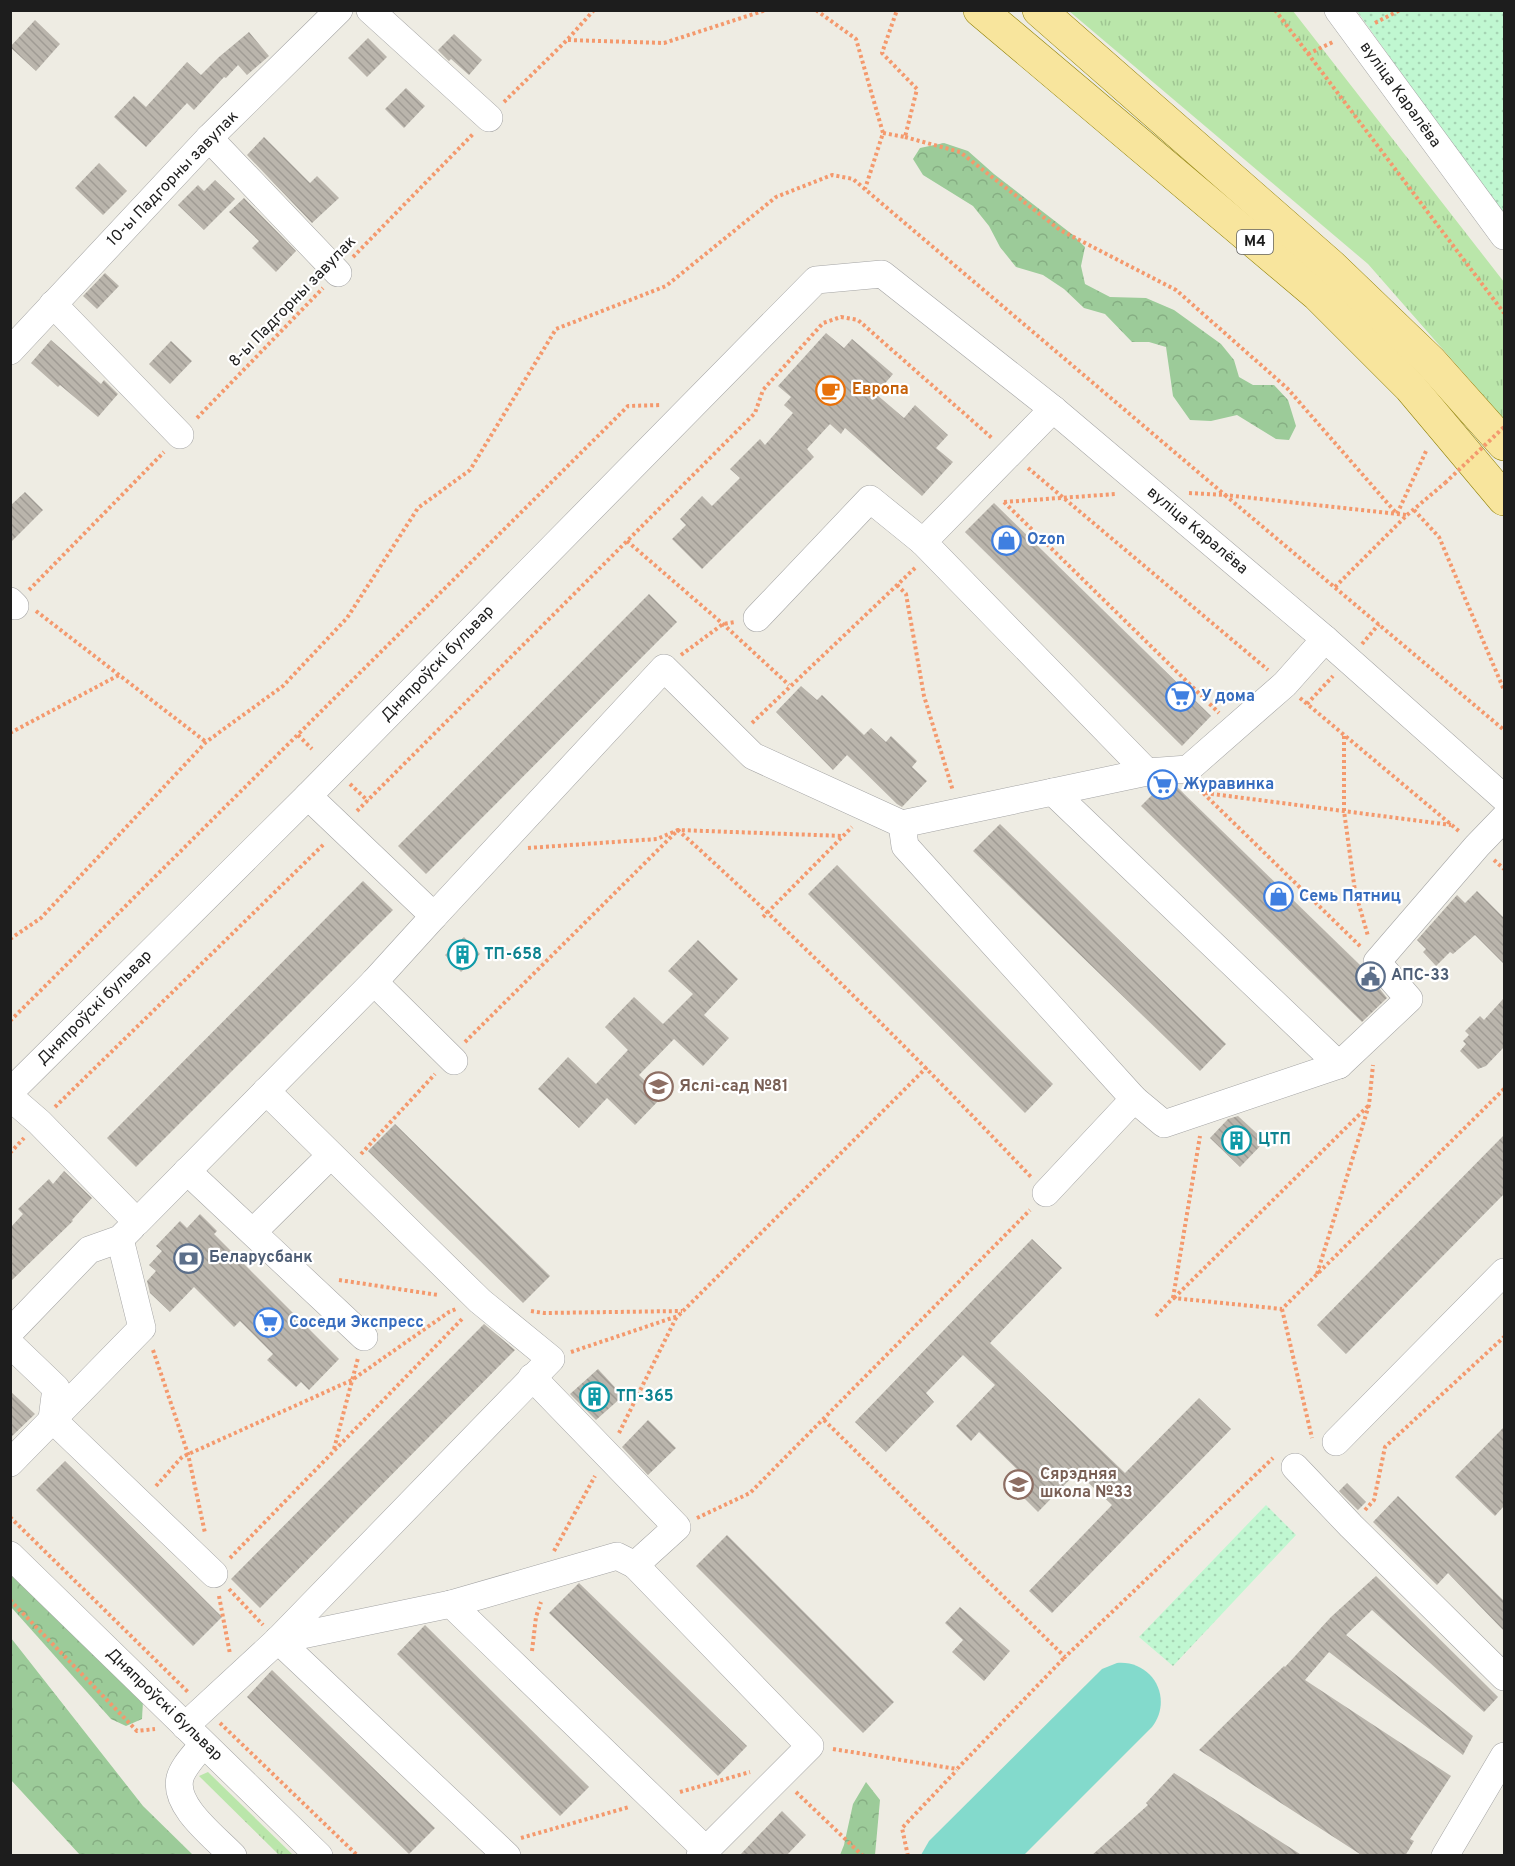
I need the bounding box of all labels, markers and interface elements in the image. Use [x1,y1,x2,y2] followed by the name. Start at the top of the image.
[1355,38,1445,152] street label: вуліца Каралёва
[103,107,243,251] street label: 10-ы Падгорны завулак
[1237,230,1273,254] road number: М4
[225,232,361,372] street label: 8-ы Падгорны завулак
[815,374,847,406] cafe icon: Европа
[852,380,909,400] place label: Европа
[1142,483,1252,579] street label: вуліца Каралёва
[990,524,1022,556] shop icon: Ozon
[1027,530,1065,550] place label: Ozon
[377,602,499,726] street label: Дняпроўскі бульвар
[1164,681,1196,713] supermarket icon: У дома
[1201,687,1255,707] place label: У дома
[1146,769,1178,801] supermarket icon: Журавинка
[1183,775,1274,795] place label: Журавинка
[1262,881,1294,913] shop icon: Семь Пятниц
[1299,887,1401,907] place label: Семь Пятниц
[447,939,479,971] building icon: ТП-658
[484,945,542,965] place label: ТП-658
[33,946,157,1070] street label: Дняпроўскі бульвар
[1354,960,1386,992] public building icon: АПС-33
[1391,966,1449,986] place label: АПС-33
[642,1071,674,1103] school or university icon: Яслі-сад №81
[679,1077,788,1097] place label: Яслі-сад №81
[1221,1124,1253,1156] building icon: ЦТП
[1258,1130,1291,1150] place label: ЦТП
[172,1242,204,1274] bank icon: Беларусбанк
[209,1248,313,1268] place label: Беларусбанк
[252,1307,284,1339] supermarket icon: Соседи Экспресс
[289,1313,424,1333] place label: Соседи Экспресс
[579,1381,611,1413] building icon: ТП-365
[616,1387,674,1407] place label: ТП-365
[1040,1465,1133,1503] place label: Сярэдняя школа №33
[1003,1468,1035,1500] school or university icon: Сярэдняя школа №33
[102,1644,226,1766] street label: Дняпроўскі бульвар

